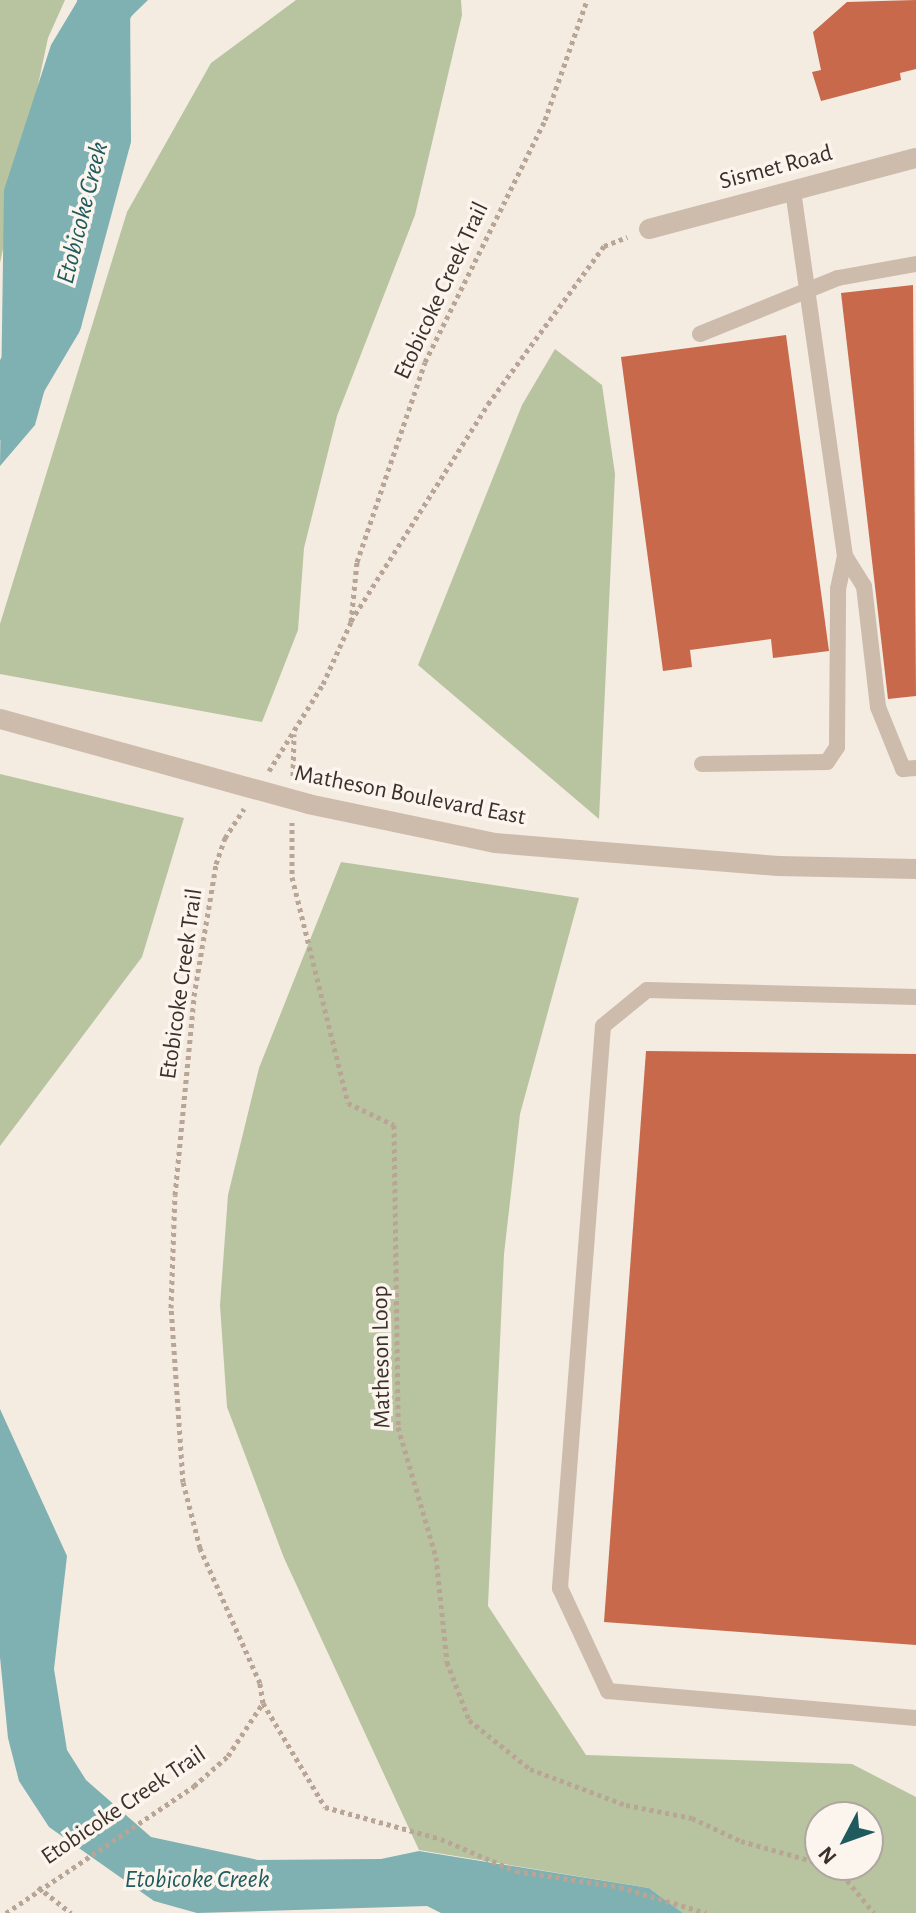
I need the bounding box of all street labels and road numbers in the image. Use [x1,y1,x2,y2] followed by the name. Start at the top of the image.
[716,139,836,197] street label: Sismet Road
[388,198,496,384] street label: Etobicoke Creek Trail
[292,759,528,833] street label: Matheson Boulevard East
[154,887,210,1081] street label: Etobicoke Creek Trail
[366,1285,398,1429] street label: Matheson Loop
[36,1740,212,1872] street label: Etobicoke Creek Trail

